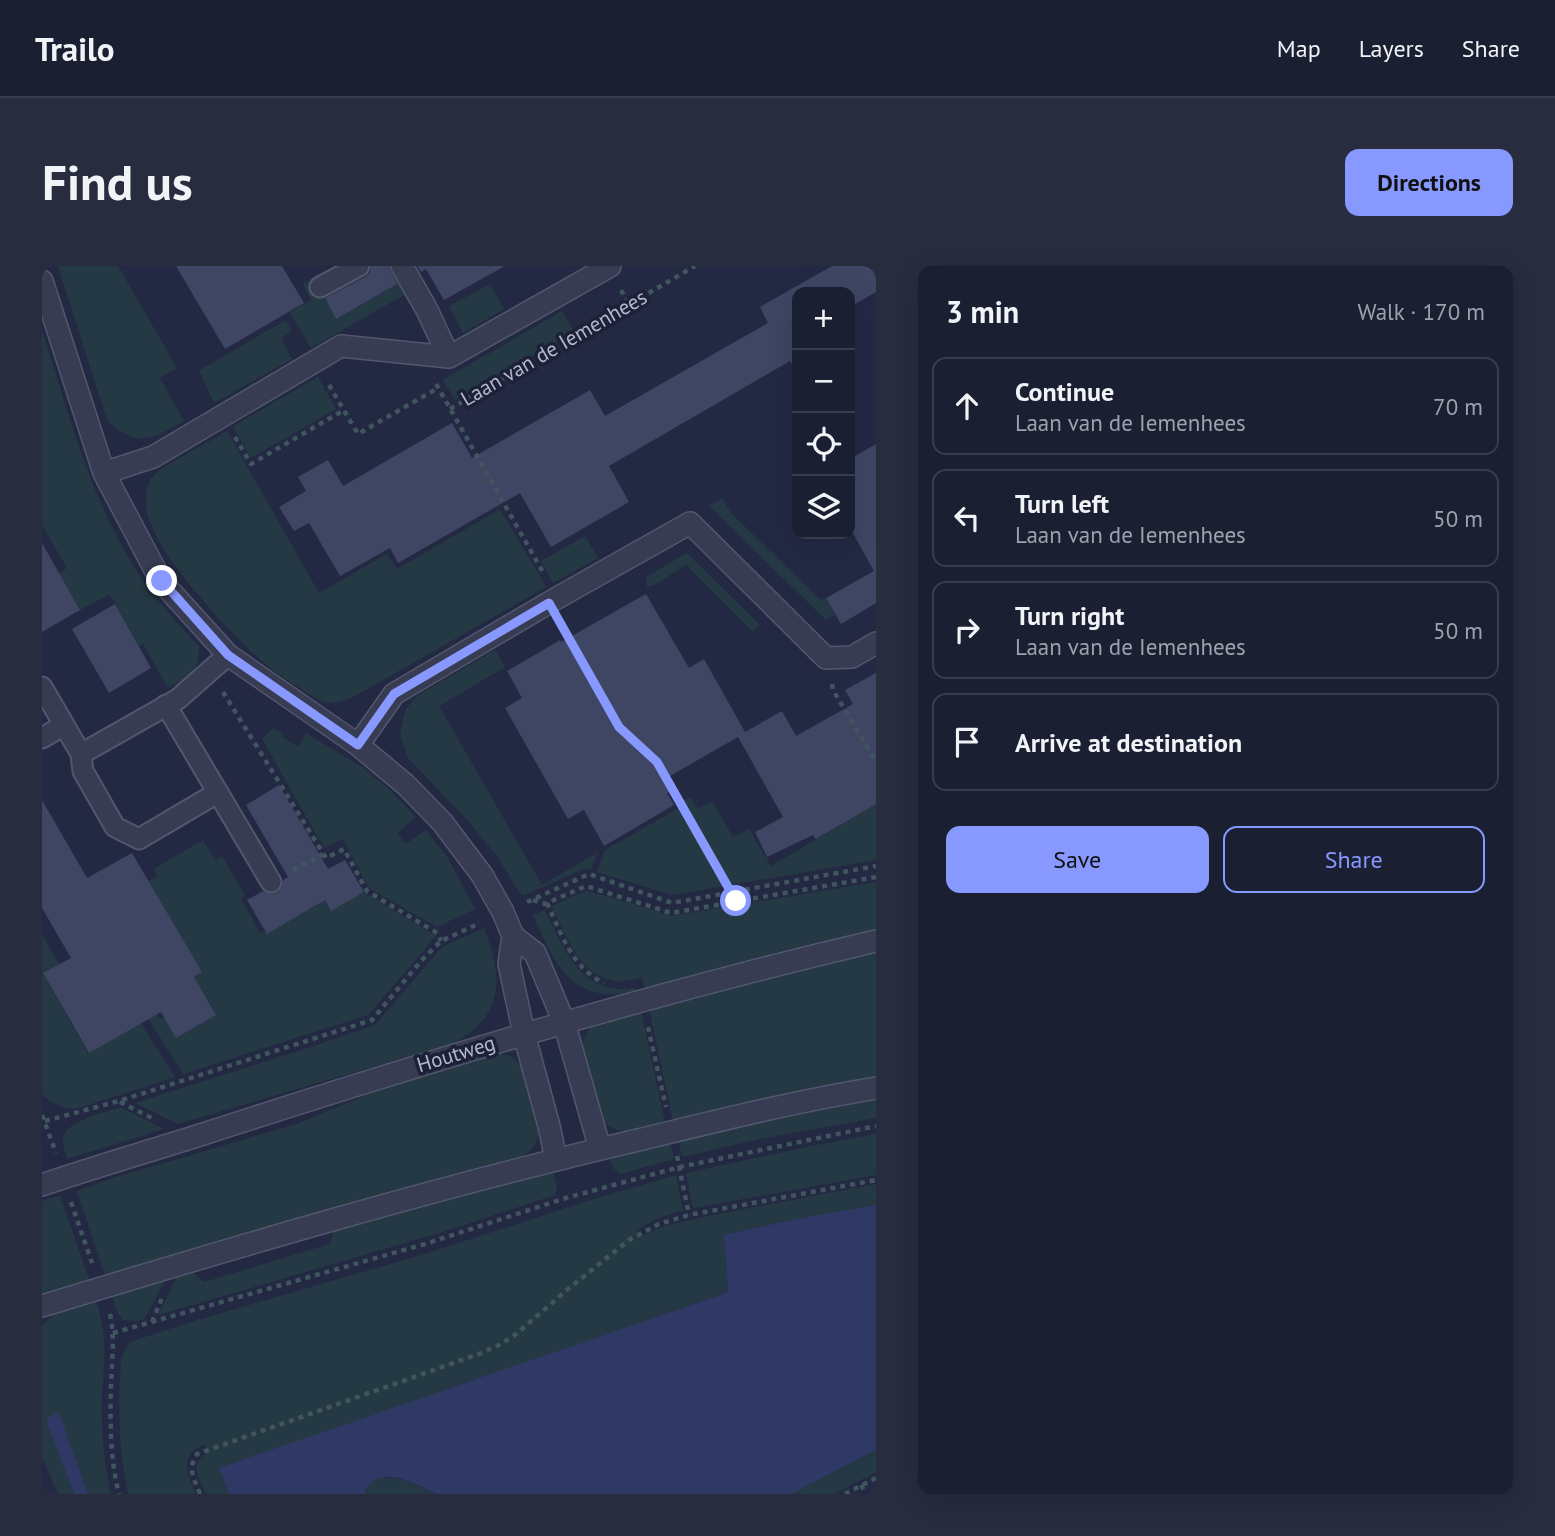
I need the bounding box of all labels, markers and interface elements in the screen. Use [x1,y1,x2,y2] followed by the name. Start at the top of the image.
[35,27,115,70] text: Trailo
[1277,33,1321,64] text: Map
[1359,33,1424,64] text: Layers
[1462,33,1520,64] text: Share
[1345,149,1513,216] button: Directions
[42,150,193,214] text: Find us
[456,283,652,412] street label: Laan van de Iemenhees
[792,287,855,539] map controls
[792,287,855,350] button: +
[946,292,1019,331] text: 3 min
[1358,297,1485,326] text: Walk · 170 m
[792,350,855,413] button: −
[1015,375,1114,408] text: Continue
[948,387,986,425] icon: ahead
[1433,392,1483,421] text: 70 m
[1015,408,1246,437] text: Laan van de Iemenhees
[792,413,855,476] button: locate
[792,476,855,539] button: layers
[1015,487,1109,520] text: Turn left
[948,499,986,537] icon: left
[1433,504,1483,533] text: 50 m
[1015,520,1246,549] text: Laan van de Iemenhees
[146,565,177,596] route end
[1015,599,1124,632] text: Turn right
[948,611,986,649] icon: right
[1433,616,1483,645] text: 50 m
[1015,632,1246,661] text: Laan van de Iemenhees
[948,723,986,761] icon: arrive
[1015,726,1242,759] text: Arrive at destination
[946,826,1209,893] button: Save
[1223,826,1485,893] button: Share
[720,885,751,916] route start
[413,1029,498,1078] street label: Houtweg

